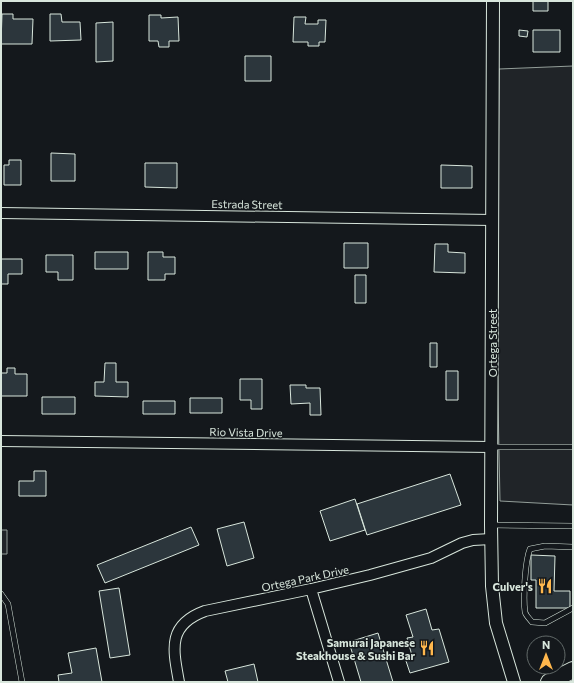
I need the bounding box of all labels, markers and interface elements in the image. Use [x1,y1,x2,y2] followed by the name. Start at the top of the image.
[211,197,283,211] street label: Estrada Street
[486,308,499,377] street label: Ortega Street
[209,425,283,439] street label: Rio Vista Drive
[260,562,350,594] street label: Ortega Park Drive
[536,577,554,595] restaurant icon: Culver's
[493,580,533,593] place label: Culver's
[526,635,566,675] north arrow
[296,636,415,662] place label: Samurai Japanese Steakhouse & Sushi Bar
[542,638,550,651] text: N
[418,639,436,657] restaurant icon: Samurai Japanese Steakhouse & Sushi Bar

